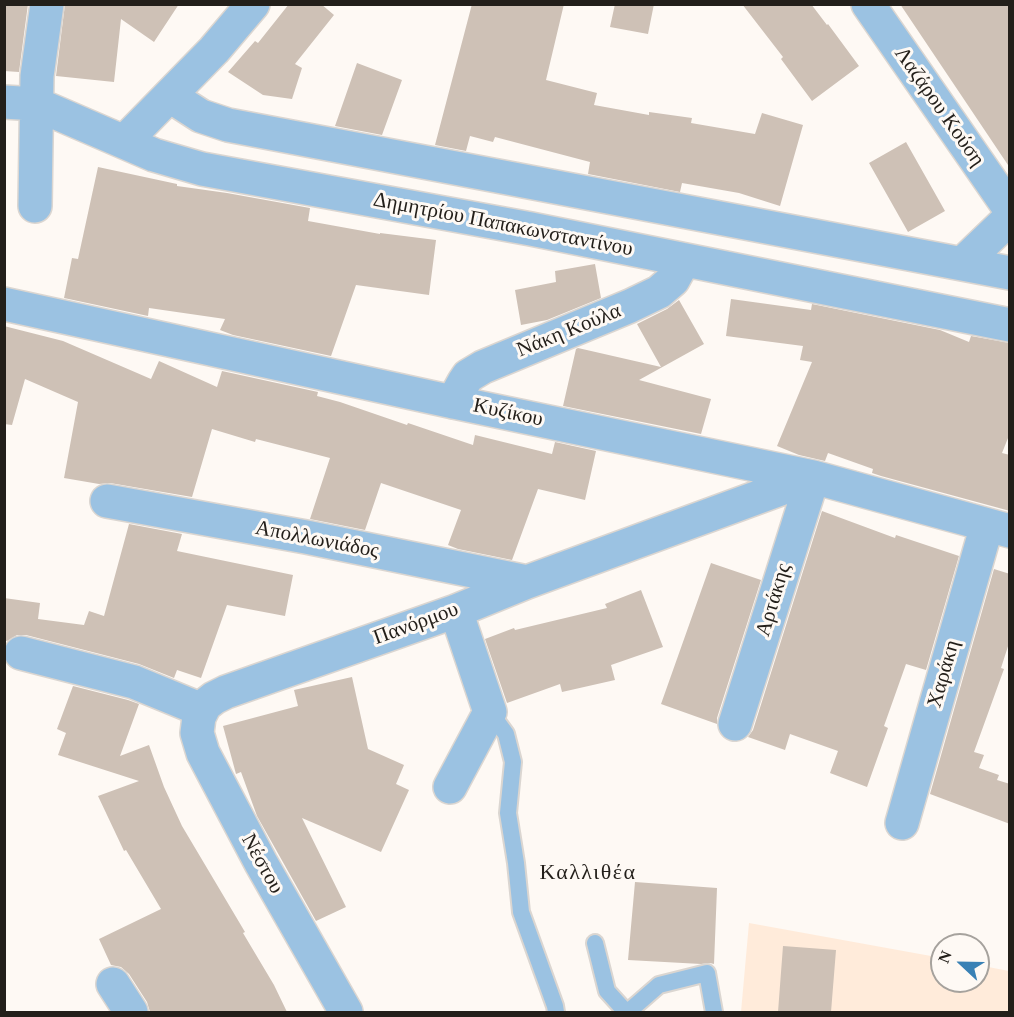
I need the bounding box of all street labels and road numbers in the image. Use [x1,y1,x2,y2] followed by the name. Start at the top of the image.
[888,42,990,172] street label: Λαζάρου Κούση
[371,187,635,263] street label: Δημητρίου Παπακωνσταντίνου
[513,299,625,363] street label: Νάκη Κούλα
[471,393,545,433] street label: Κυζίκου
[253,516,381,564] street label: Απολλωνιάδος
[751,560,797,640] street label: Αρτάκης
[370,597,462,651] street label: Πανόρμου
[922,637,966,711] street label: Χαράκη
[235,830,289,898] street label: Νέστου

